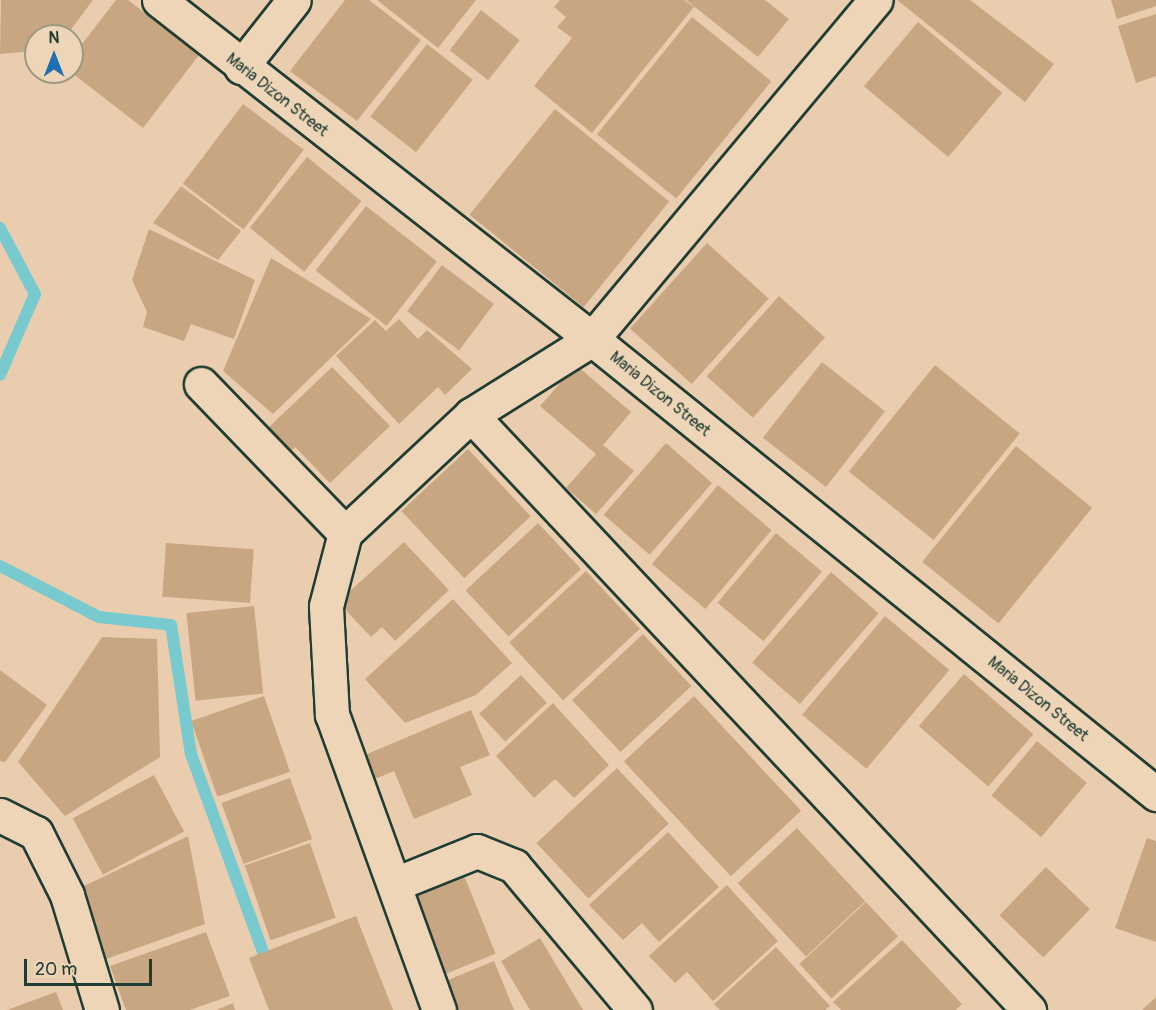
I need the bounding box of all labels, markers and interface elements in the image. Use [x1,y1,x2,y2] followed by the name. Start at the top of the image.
[24,24,84,84] north arrow
[49,28,59,48] text: N
[222,49,332,141] street label: Maria Dizon Street
[606,348,714,440] street label: Maria Dizon Street
[984,653,1092,745] street label: Maria Dizon Street
[27,947,154,985] scale bar
[35,958,77,981] text: 20 m

